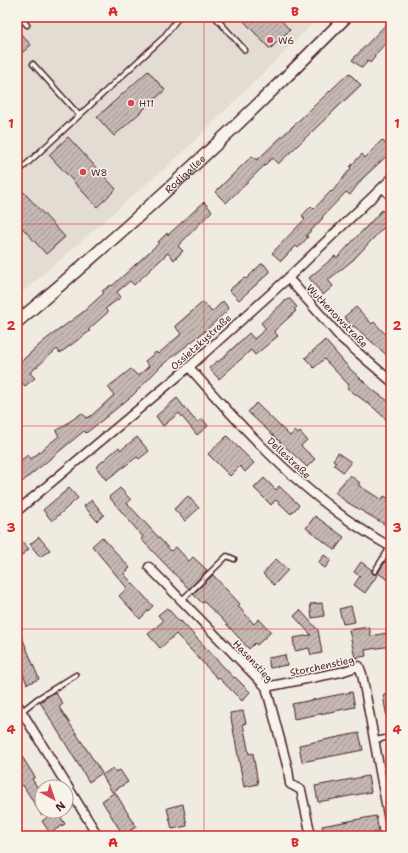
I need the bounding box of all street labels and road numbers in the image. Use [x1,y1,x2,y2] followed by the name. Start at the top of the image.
[162,151,208,196] street label: Rodigallee
[303,282,371,351] street label: Wuthenowstraße
[168,311,234,373] street label: Ossietzkystraße
[264,434,314,482] street label: Dellestraße
[230,637,276,685] street label: Hasenstieg
[289,653,355,679] street label: Storchenstieg

